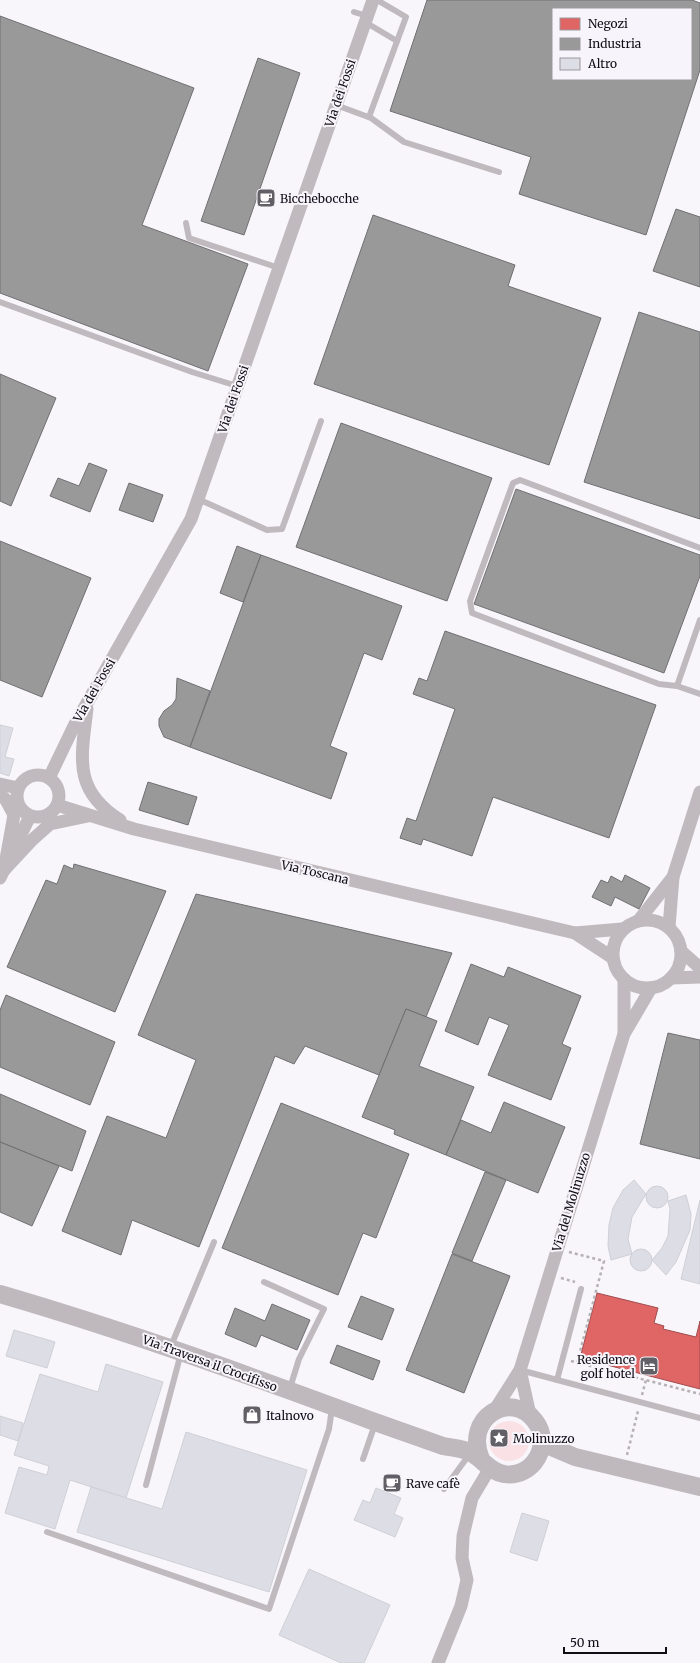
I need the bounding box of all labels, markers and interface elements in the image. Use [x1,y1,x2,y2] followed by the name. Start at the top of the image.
[552,8,692,80] legend
[588,16,628,31] text: Negozi
[588,36,642,51] text: Industria
[587,56,617,71] text: Altro
[321,57,359,130] street label: Via dei Fossi
[255,187,277,209] cafe icon: Bicchebocche
[280,191,359,206] place label: Bicchebocche
[214,363,252,436] street label: Via dei Fossi
[69,656,118,725] street label: Via dei Fossi
[279,857,351,887] street label: Via Toscana
[549,1151,593,1254] street label: Via del Molinuzzo
[140,1331,279,1394] street label: Via Traversa il Crocifisso
[577,1352,635,1381] place label: Residence golf hotel
[638,1355,660,1377] hotel icon: Residence golf hotel
[241,1404,263,1426] shop icon: Italnovo
[266,1408,314,1423] place label: Italnovo
[488,1427,510,1449] place icon: Molinuzzo
[513,1431,575,1446] place label: Molinuzzo
[381,1472,403,1494] cafe icon: Rave cafè
[406,1476,460,1491] place label: Rave cafè
[564,1629,666,1655] scale bar
[570,1635,599,1650] text: 50 m

